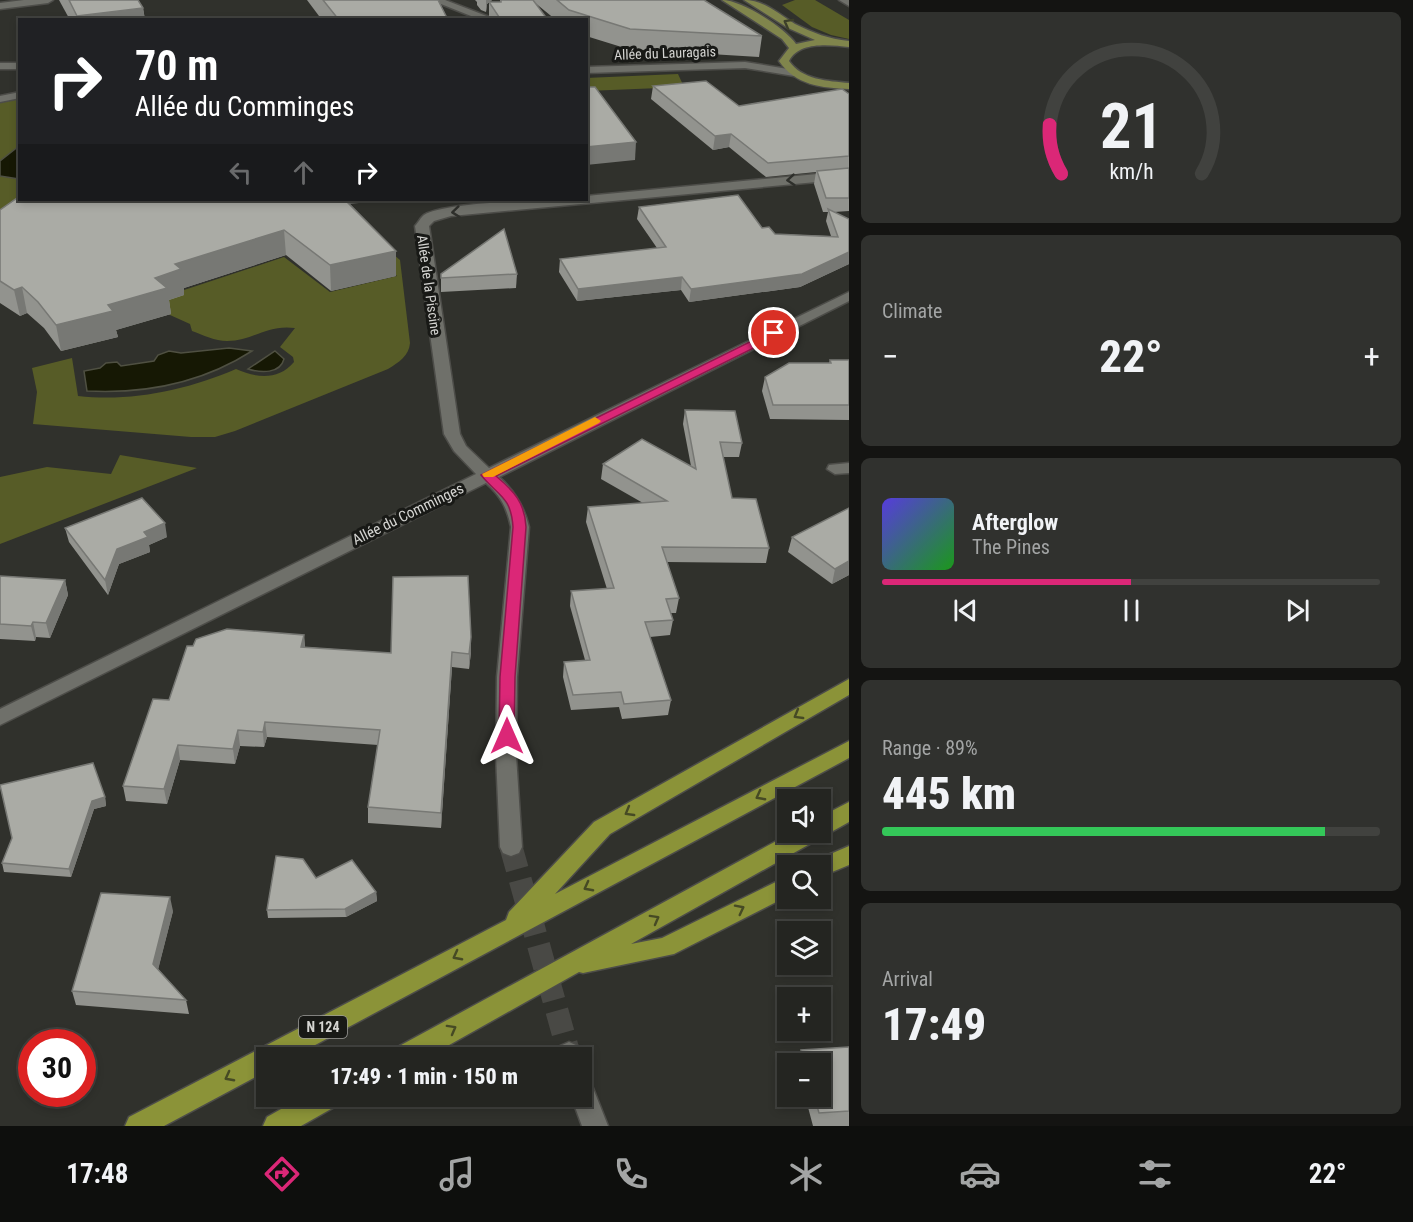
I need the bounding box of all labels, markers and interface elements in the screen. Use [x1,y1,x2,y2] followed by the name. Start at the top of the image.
[784,19,794,30] one-way arrow
[135,41,218,90] text: 70 m
[36,42,114,120] icon: right
[614,43,716,63] street label: Allée du Lauragais
[135,91,354,123] text: Allée du Comminges
[1099,91,1163,164] text: 21
[224,156,257,189] icon: left
[287,156,320,189] icon: ahead
[350,156,383,189] icon: right
[1109,160,1153,185] text: km/h
[786,173,795,186] one-way arrow
[452,205,461,218] one-way arrow
[414,234,444,337] street label: Allée de la Piscine
[882,299,942,323] text: Climate
[748,307,799,358] pin
[757,316,790,349] icon: arrive
[1099,330,1163,383] text: 22°
[882,337,899,376] text: −
[1364,337,1380,376] text: +
[349,479,467,549] street label: Allée du Comminges
[972,510,1058,535] text: Afterglow
[972,535,1050,559] text: The Pines
[949,594,982,627] icon: previous
[1115,594,1148,627] icon: pause
[1281,594,1314,627] icon: next
[475,704,539,768] position arrow
[794,708,804,719] one-way arrow
[882,736,978,760] text: Range · 89%
[882,767,1016,820] text: 445 km
[756,789,766,800] one-way arrow
[777,789,831,1107] map controls
[777,789,831,843] button: sound
[625,805,635,816] one-way arrow
[777,855,831,909] button: search
[583,880,594,891] one-way arrow
[734,905,744,916] one-way arrow
[649,915,659,926] one-way arrow
[777,921,831,975] button: layers
[452,949,463,960] one-way arrow
[882,967,933,991] text: Arrival
[777,987,831,1041] button: +
[882,998,986,1051] text: 17:49
[299,1016,347,1038] road number: N 124
[446,1025,456,1036] one-way arrow
[18,1029,96,1107] speed limit sign: 30
[777,1053,831,1107] button: −
[330,1064,518,1089] text: 17:49 · 1 min · 150 m
[225,1070,235,1081] one-way arrow
[261,1153,303,1195] icon: directions
[436,1153,478,1195] icon: music
[610,1153,652,1195] icon: phone
[785,1153,827,1195] icon: climate
[959,1153,1001,1195] icon: car
[1134,1153,1176,1195] icon: filters
[66,1158,128,1190] text: 17:48
[1309,1158,1347,1190] text: 22°

